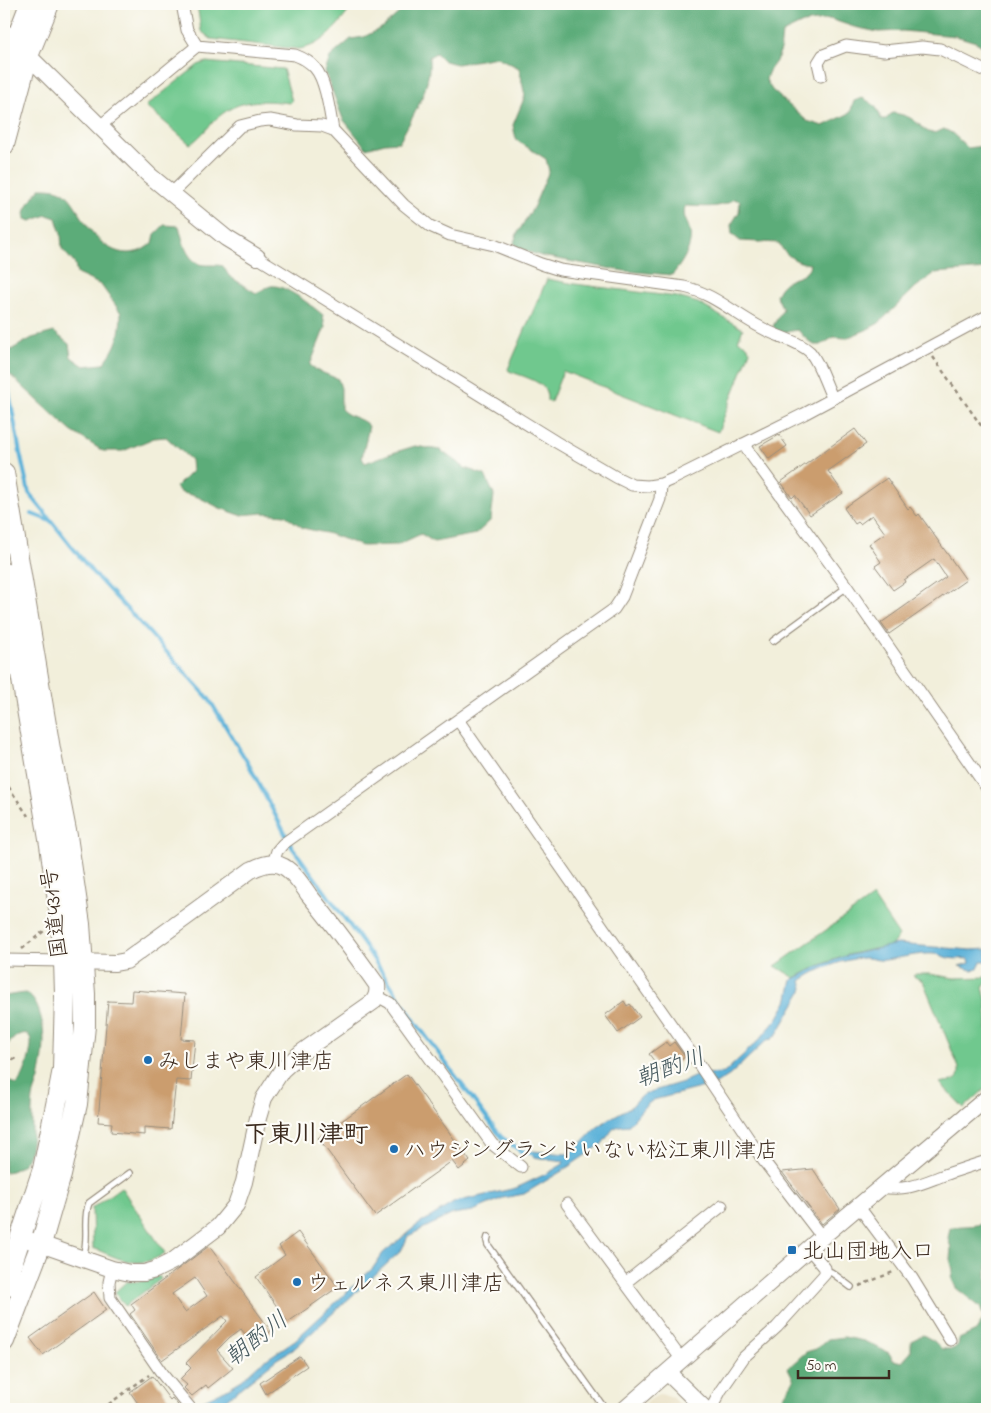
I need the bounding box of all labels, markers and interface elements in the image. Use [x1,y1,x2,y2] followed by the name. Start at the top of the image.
[35,865,77,960] street label: 国道431号
[631,1041,711,1098] water label: 朝酌川
[158,1047,334,1079] place label: みしまや東川津店
[142,1054,154,1066] marker: みしまや東川津店
[243,1118,369,1154] district label: 下東川津町
[404,1136,778,1168] place label: ハウジングランドいない松江東川津店
[388,1143,400,1155] marker: ハウジングランドいない松江東川津店
[802,1237,934,1269] place label: 北山団地入口
[786,1244,798,1256] marker: 北山団地入口
[307,1269,505,1301] place label: ウェルネス東川津店
[291,1276,303,1288] marker: ウェルネス東川津店
[218,1304,297,1376] water label: 朝酌川
[798,1348,890,1380] scale bar
[806,1355,837,1377] text: 50 m

